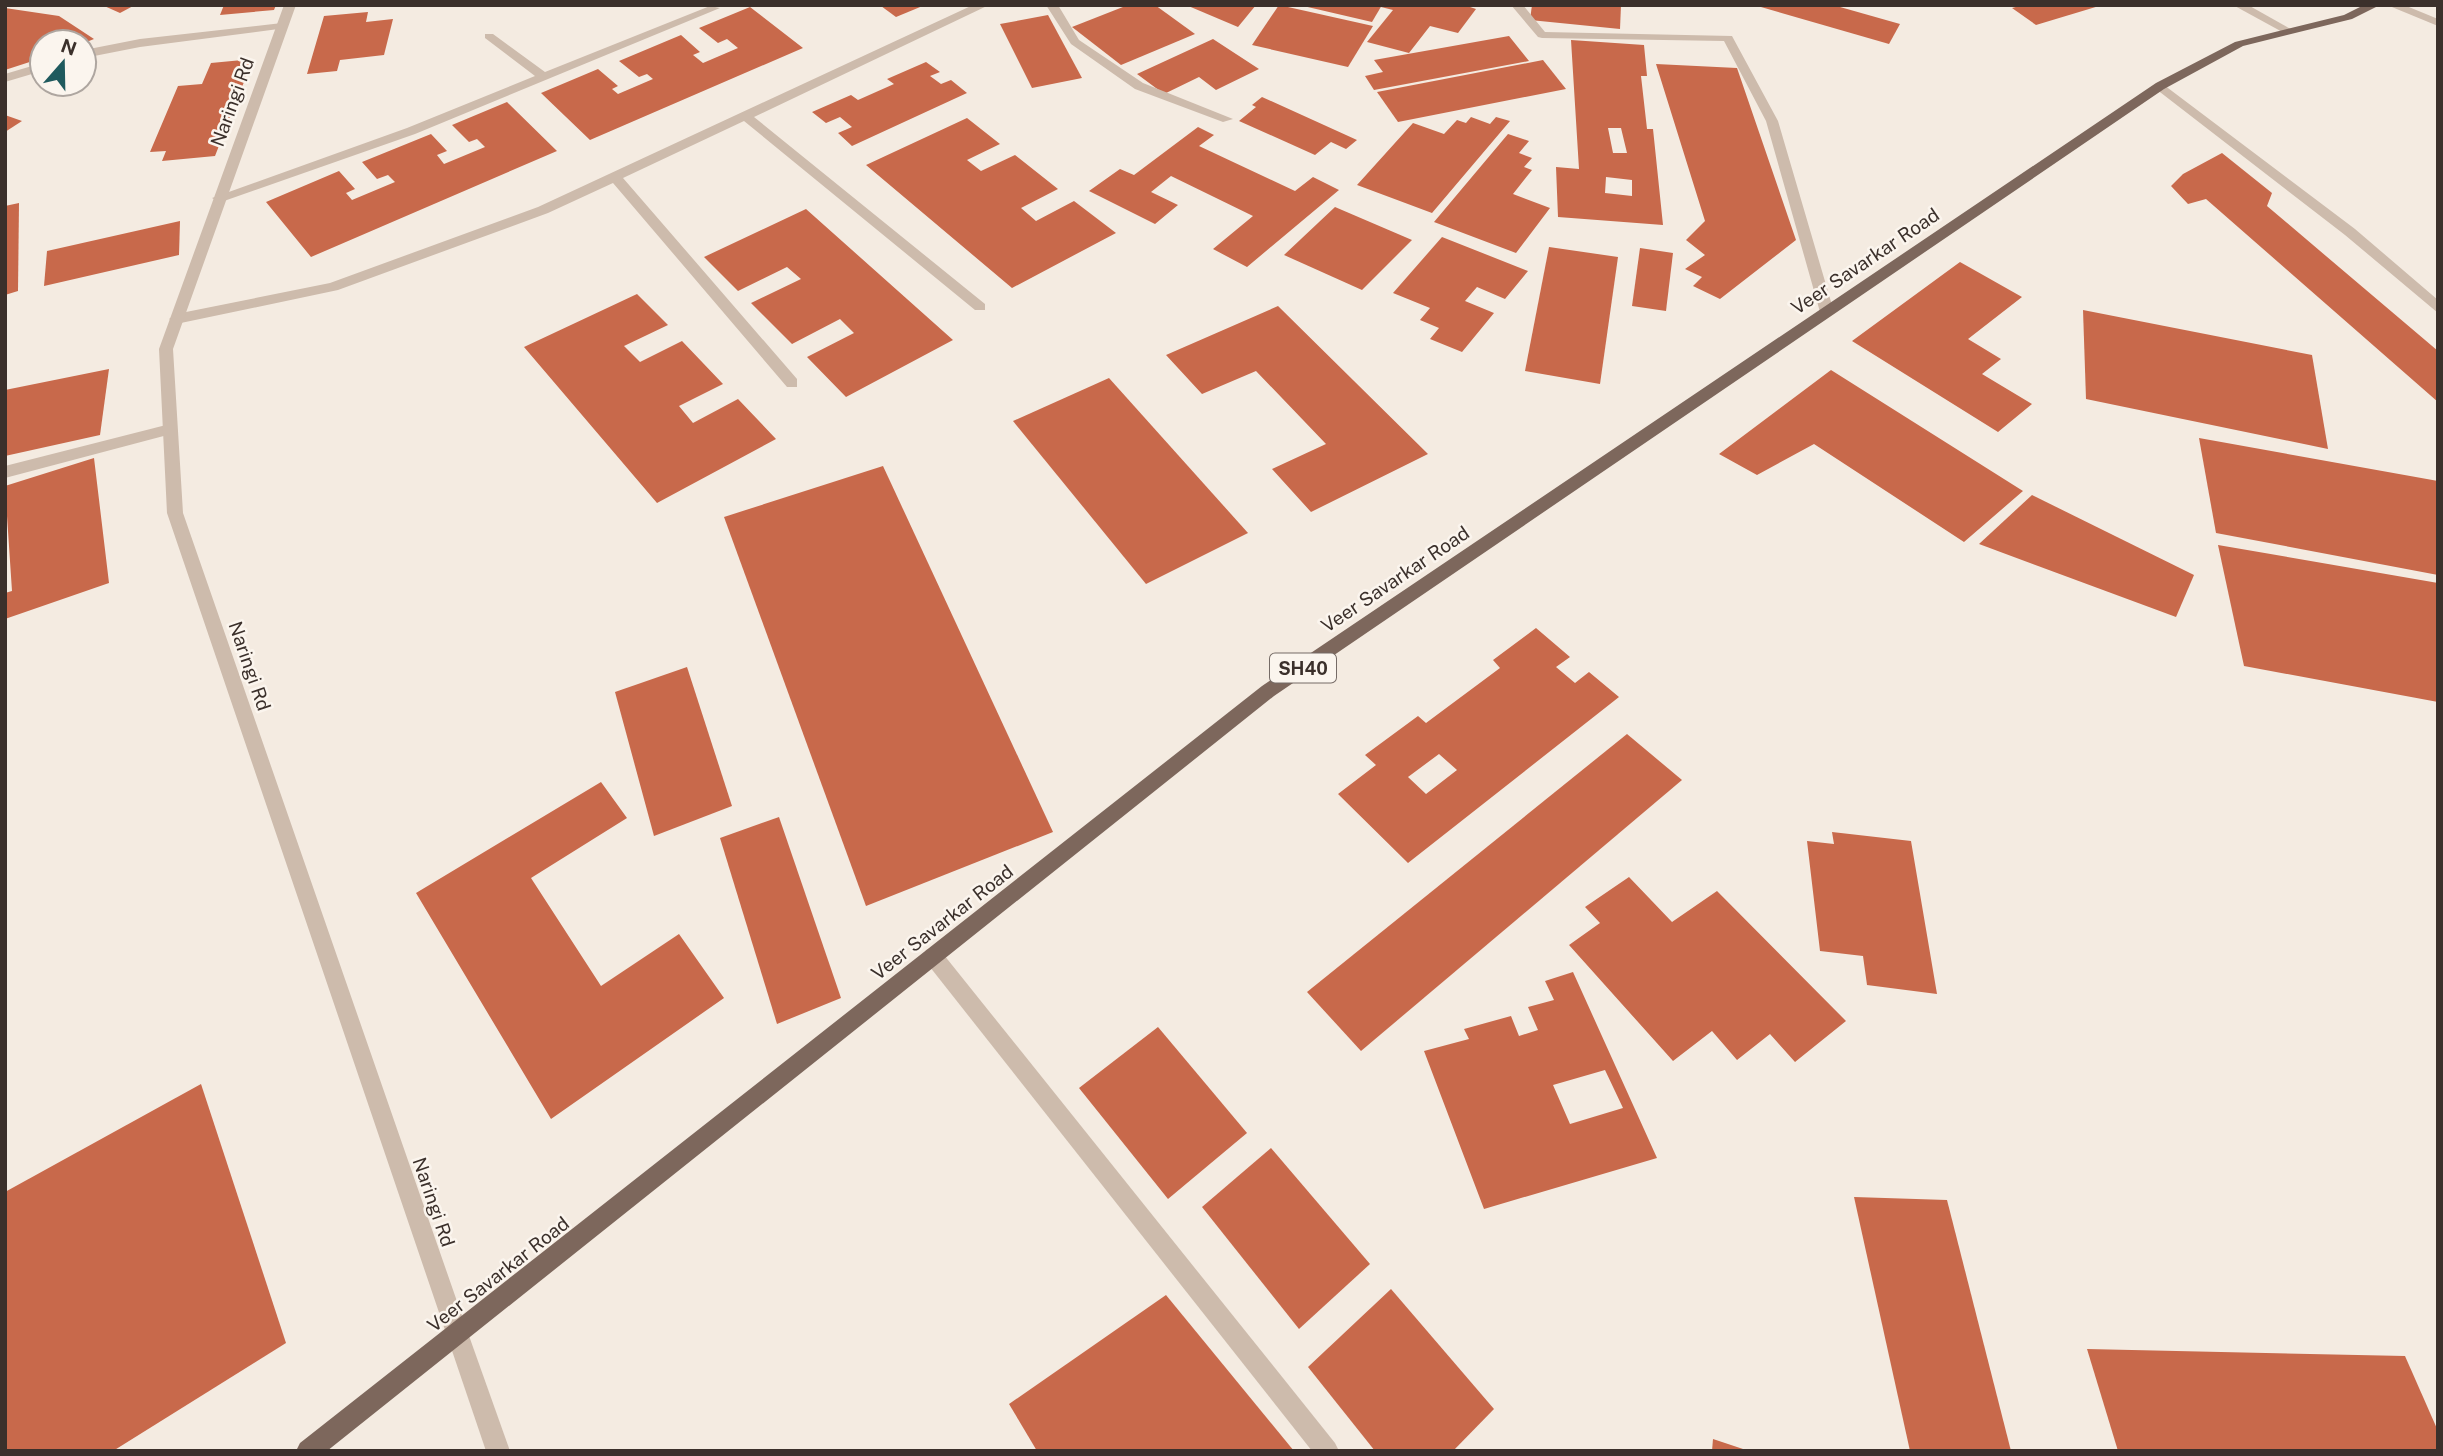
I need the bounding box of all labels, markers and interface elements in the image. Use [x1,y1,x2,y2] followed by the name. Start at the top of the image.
[28,28,98,98] north arrow
[58,34,80,60] text: N
[206,55,258,149] street label: Naringi Rd
[1787,203,1943,319] street label: Veer Savarkar Road
[1317,521,1473,637] street label: Veer Savarkar Road
[224,618,276,714] street label: Naringi Rd
[1270,654,1336,682] road number: SH40
[867,860,1017,984] street label: Veer Savarkar Road
[408,1154,460,1250] street label: Naringi Rd
[423,1212,573,1336] street label: Veer Savarkar Road

